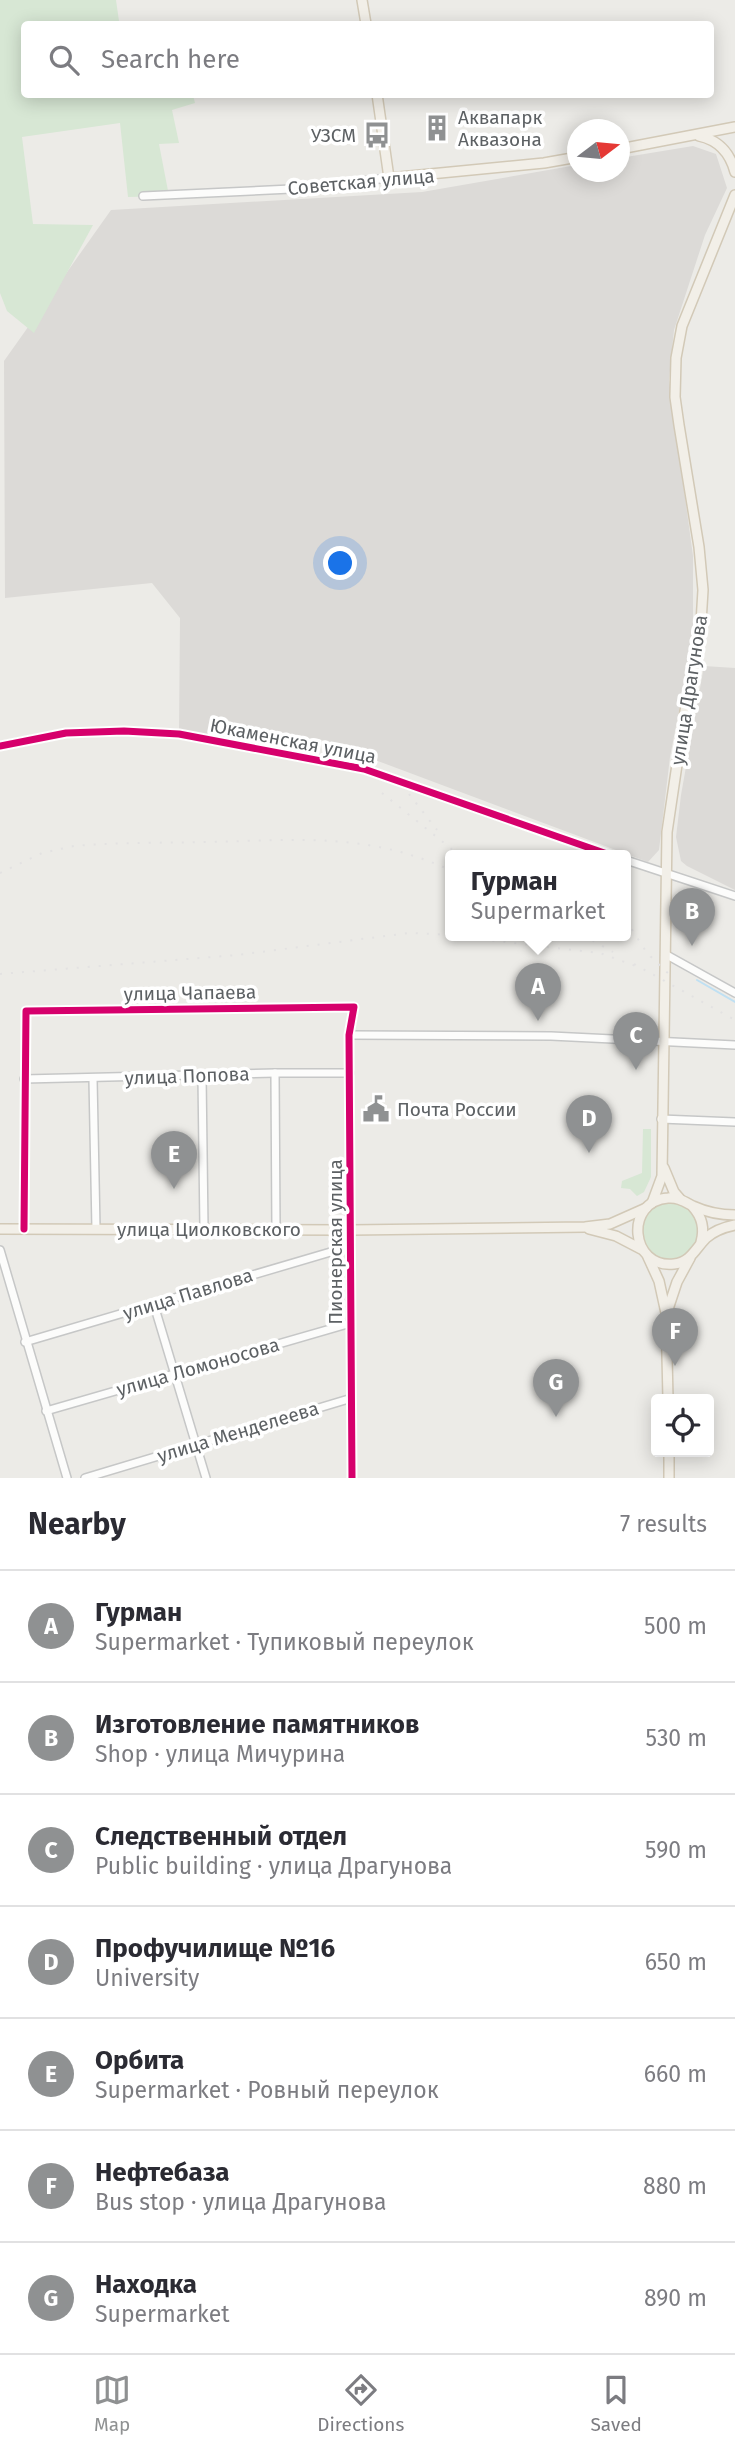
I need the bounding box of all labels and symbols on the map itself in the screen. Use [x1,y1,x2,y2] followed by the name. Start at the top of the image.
[458,106,542,151] place label: Аквапарк Аквазона
[422,113,452,143] building icon: Аквапарк Аквазона
[567,119,630,182] north arrow
[362,120,392,150] bus stop icon: УЗСМ
[311,124,356,147] place label: УЗСМ
[287,164,435,200] street label: Советская улица
[323,546,357,580] your location
[666,613,712,767] street label: улица Драгунова
[208,714,378,768] street label: Юкаменская улица
[669,888,715,946] pin: B
[515,963,561,1021] pin: A
[123,980,257,1006] street label: улица Чапаева
[613,1012,659,1070] pin: C
[124,1062,250,1090] street label: улица Попова
[361,1094,391,1124] public building icon: Почта России
[566,1095,612,1153] pin: D
[397,1098,517,1121] place label: Почта России
[151,1131,197,1189] pin: E
[324,1159,347,1325] street label: Пионерская улица
[117,1218,301,1241] street label: улица Циолковского
[120,1263,256,1325] street label: улица Павлова
[652,1308,698,1366] pin: F
[114,1333,282,1401] street label: улица Ломоносова
[533,1359,579,1417] pin: G
[154,1396,322,1468] street label: улица Менделеева

